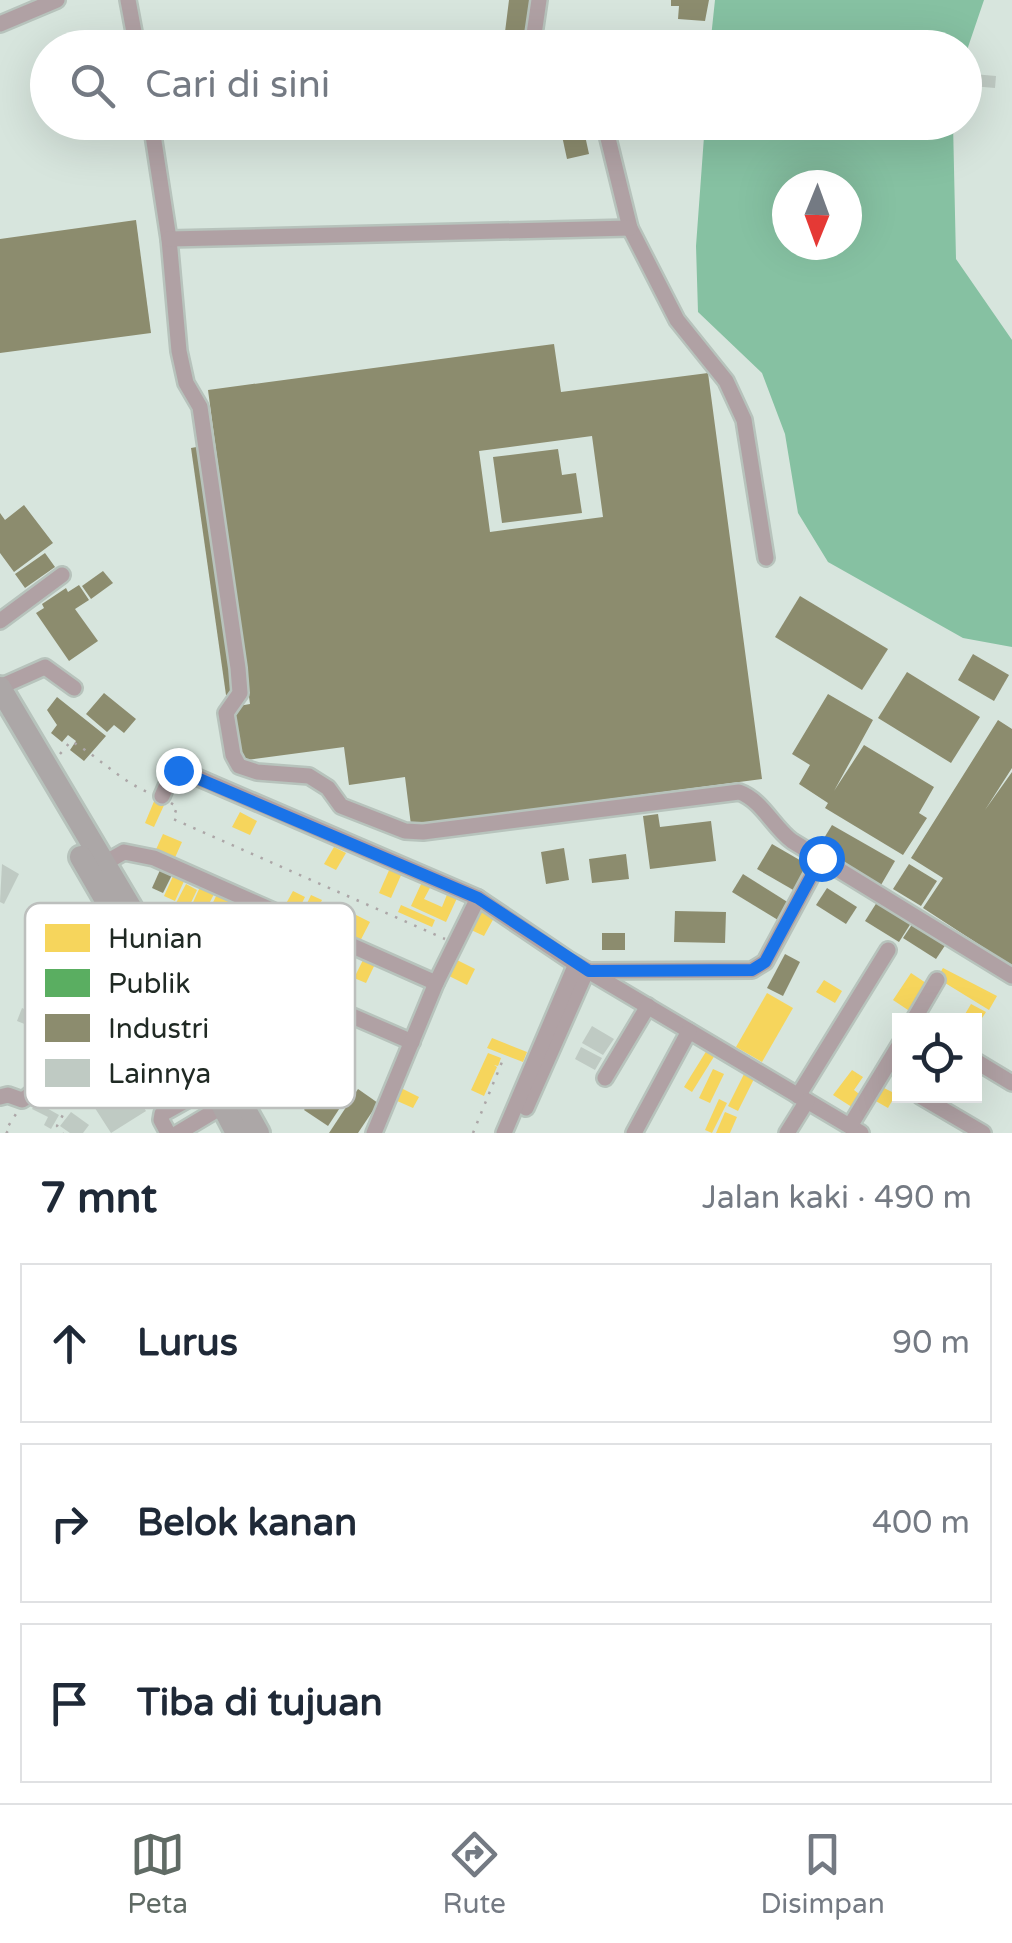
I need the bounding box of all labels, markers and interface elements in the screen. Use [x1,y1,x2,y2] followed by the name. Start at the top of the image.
[30,30,982,140] search box
[65,58,120,113] icon: search
[145,62,330,108] text: Cari di sini
[772,170,862,260] north arrow
[156,748,202,794] route end
[799,836,845,882] route start
[25,903,355,1108] legend
[108,922,203,956] text: Hunian
[108,967,191,1001] text: Publik
[108,1012,209,1046] text: Industri
[892,1013,982,1103] map controls
[892,1013,982,1103] button: locate
[108,1057,211,1091] text: Lainnya
[40,1173,157,1224] text: 7 mnt
[702,1179,972,1217] text: Jalan kaki · 490 m
[42,1316,97,1371] icon: ahead
[137,1320,238,1366] text: Lurus
[892,1324,970,1362] text: 90 m
[42,1496,97,1551] icon: right
[137,1500,357,1546] text: Belok kanan
[872,1504,970,1542] text: 400 m
[42,1676,97,1731] icon: arrive
[137,1680,383,1726] text: Tiba di tujuan
[127,1827,188,1921] tab: Peta
[443,1827,506,1921] tab: Rute
[760,1827,885,1921] tab: Disimpan

